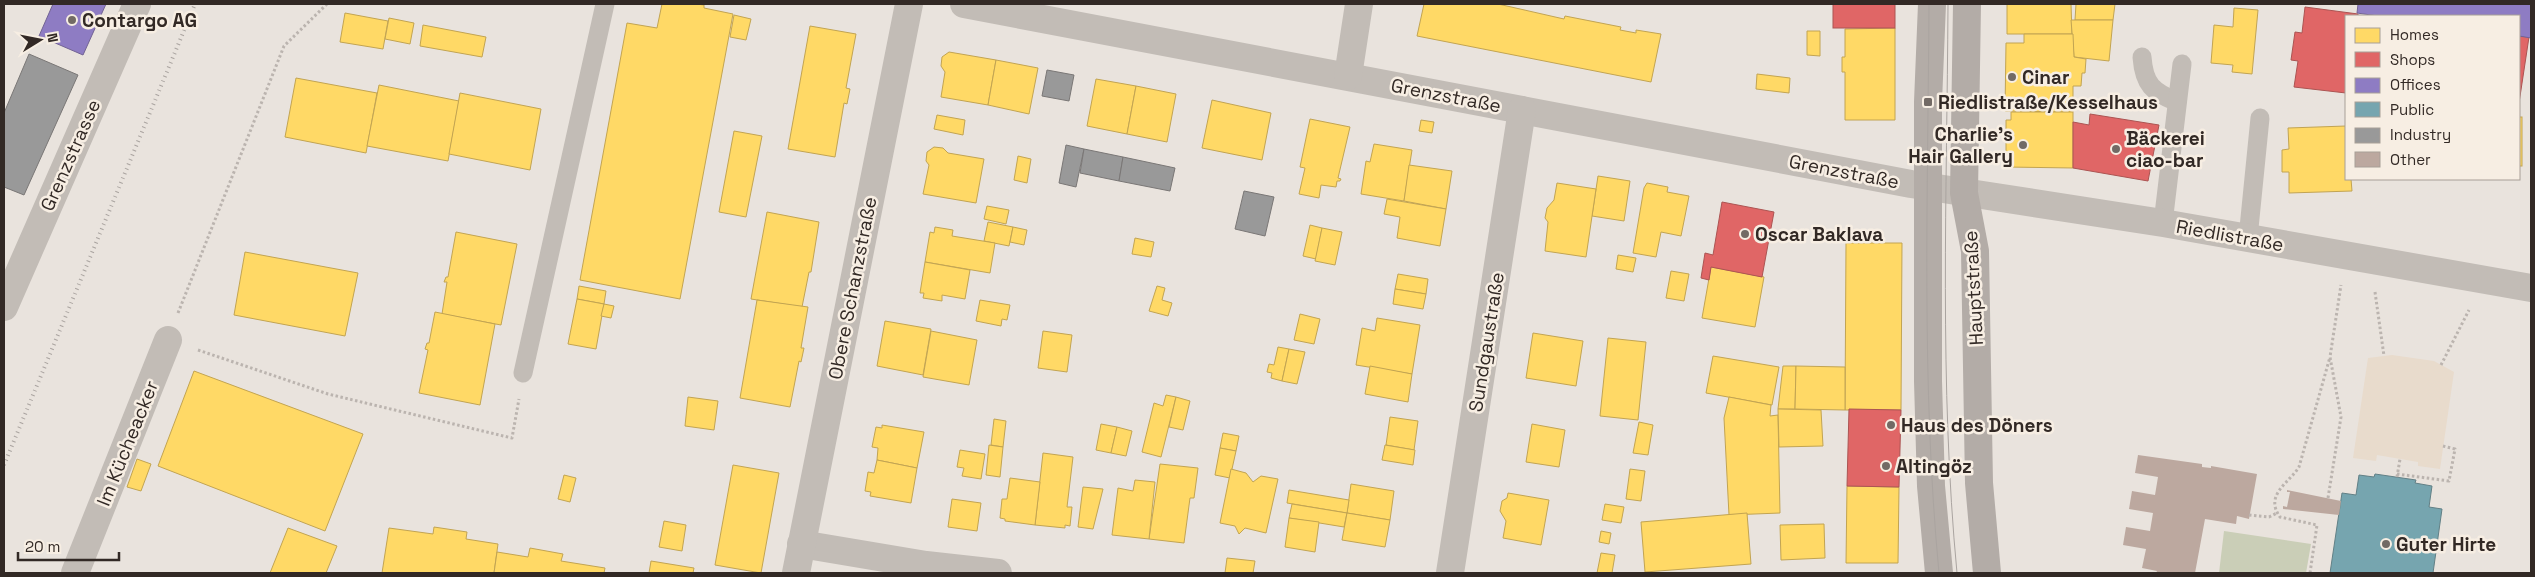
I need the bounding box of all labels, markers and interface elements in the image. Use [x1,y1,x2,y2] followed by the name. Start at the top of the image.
[82,8,197,33] place label: Contargo AG
[66,14,78,26] marker: Contargo AG
[15,15,65,65] north arrow
[2345,15,2520,180] legend
[2390,25,2439,44] text: Homes
[43,32,62,44] text: N
[2390,50,2435,69] text: Shops
[2022,65,2070,90] place label: Cinar
[2006,71,2018,83] marker: Cinar
[1389,73,1503,118] street label: Grenzstraße
[2390,75,2441,94] text: Offices
[1938,90,2158,115] place label: Riedlistraße/Kesselhaus
[35,95,106,215] street label: Grenzstrasse
[1922,96,1934,108] marker: Riedlistraße/Kesselhaus
[2390,100,2434,119] text: Public
[1908,122,2013,169] place label: Charlie's Hair Gallery
[2390,125,2451,144] text: Industry
[2126,126,2205,173] place label: Bäckerei ciao-bar
[2017,139,2029,151] marker: Charlie's Hair Gallery
[2110,143,2122,155] marker: Bäckerei ciao-bar
[1787,149,1901,194] street label: Grenzstraße
[2390,150,2431,169] text: Other
[822,195,882,382] street label: Obere Schanzstraße
[2174,214,2286,257] street label: Riedlistraße
[1755,222,1883,247] place label: Oscar Baklava
[1739,228,1751,240] marker: Oscar Baklava
[1958,230,1989,346] street label: Hauptstraße
[1463,270,1510,414] street label: Sundgaustraße
[91,377,164,510] street label: Im Kücheacker
[1901,413,2053,438] place label: Haus des Döners
[1885,419,1897,431] marker: Haus des Döners
[1896,454,1972,479] place label: Altingöz
[1880,460,1892,472] marker: Altingöz
[18,530,119,562] scale bar
[2396,532,2496,557] place label: Guter Hirte
[25,537,60,556] text: 20 m
[2380,538,2392,550] marker: Guter Hirte

